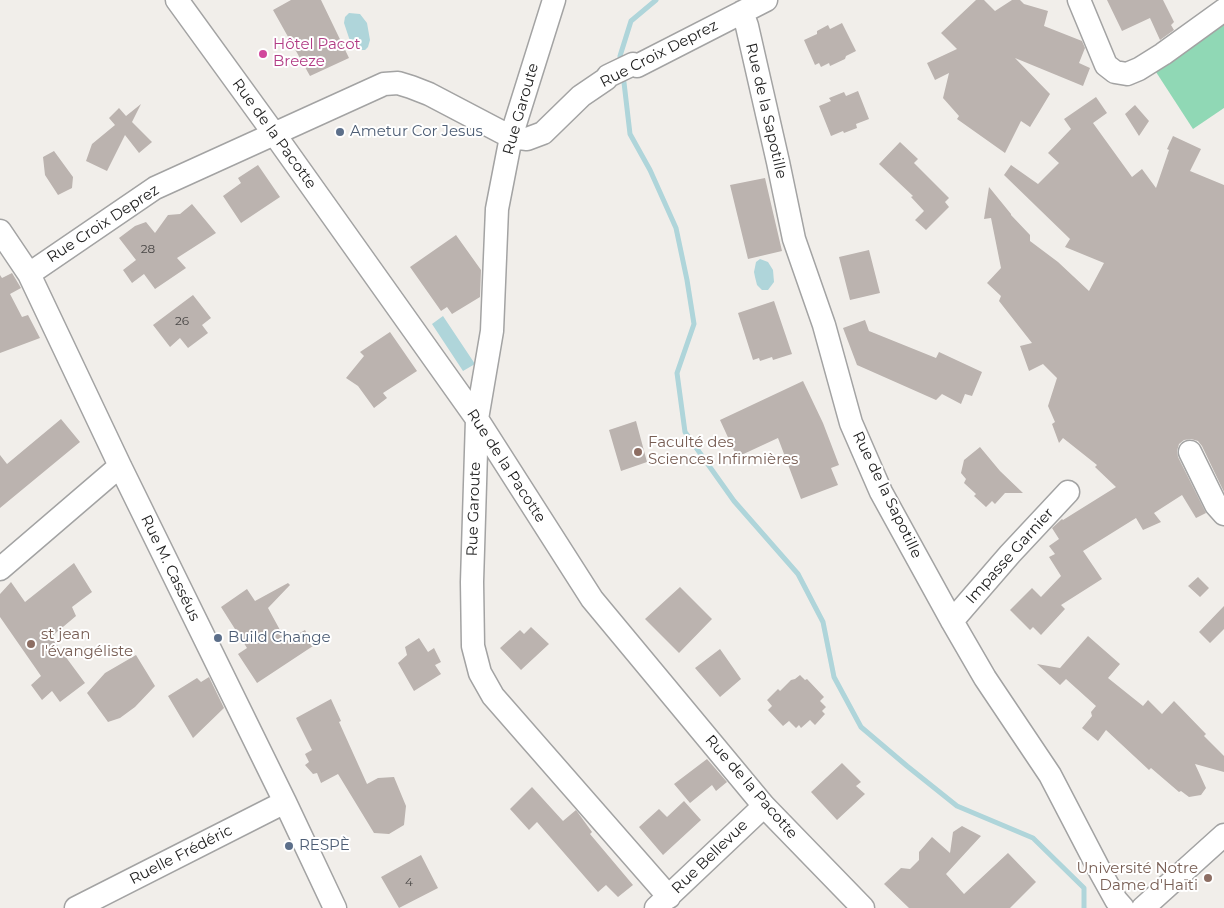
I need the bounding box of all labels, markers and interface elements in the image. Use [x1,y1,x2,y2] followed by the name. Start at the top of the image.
[597,17,721,91] street label: Rue Croix Deprez
[273,36,361,71] place label: Hôtel Pacot Breeze
[742,41,790,181] street label: Rue de la Sapotille
[257,48,269,60] marker: Hôtel Pacot Breeze
[499,61,543,157] street label: Rue Garoute
[228,75,320,193] street label: Rue de la Pacotte
[350,123,483,141] place label: Ametur Cor Jesus
[334,126,346,138] marker: Ametur Cor Jesus
[44,181,162,267] street label: Rue Croix Deprez
[141,242,155,256] house number: 28
[175,314,189,328] house number: 26
[463,406,549,526] street label: Rue de la Pacotte
[848,429,926,561] street label: Rue de la Sapotille
[648,434,798,469] place label: Faculté des Sciences Infirmières
[632,446,644,458] marker: Faculté des Sciences Infirmières
[463,461,485,557] street label: Rue Garoute
[962,504,1058,608] street label: Impasse Garnier
[137,512,203,624] street label: Rue M. Casséus
[41,626,133,661] place label: st jean l'évangéliste
[228,629,331,647] place label: Build Change
[212,632,224,644] marker: Build Change
[25,638,37,650] marker: st jean l'évangéliste
[701,731,801,843] street label: Rue de la Pacotte
[668,816,752,898] street label: Rue Bellevue
[127,821,235,889] street label: Ruelle Frédéric
[299,837,350,855] place label: RESPÈ
[283,840,295,852] marker: RESPÈ
[1076,860,1198,895] place label: Université Notre Dame d'Haïti
[1202,872,1214,884] marker: Université Notre Dame d'Haïti
[405,875,413,889] house number: 4

